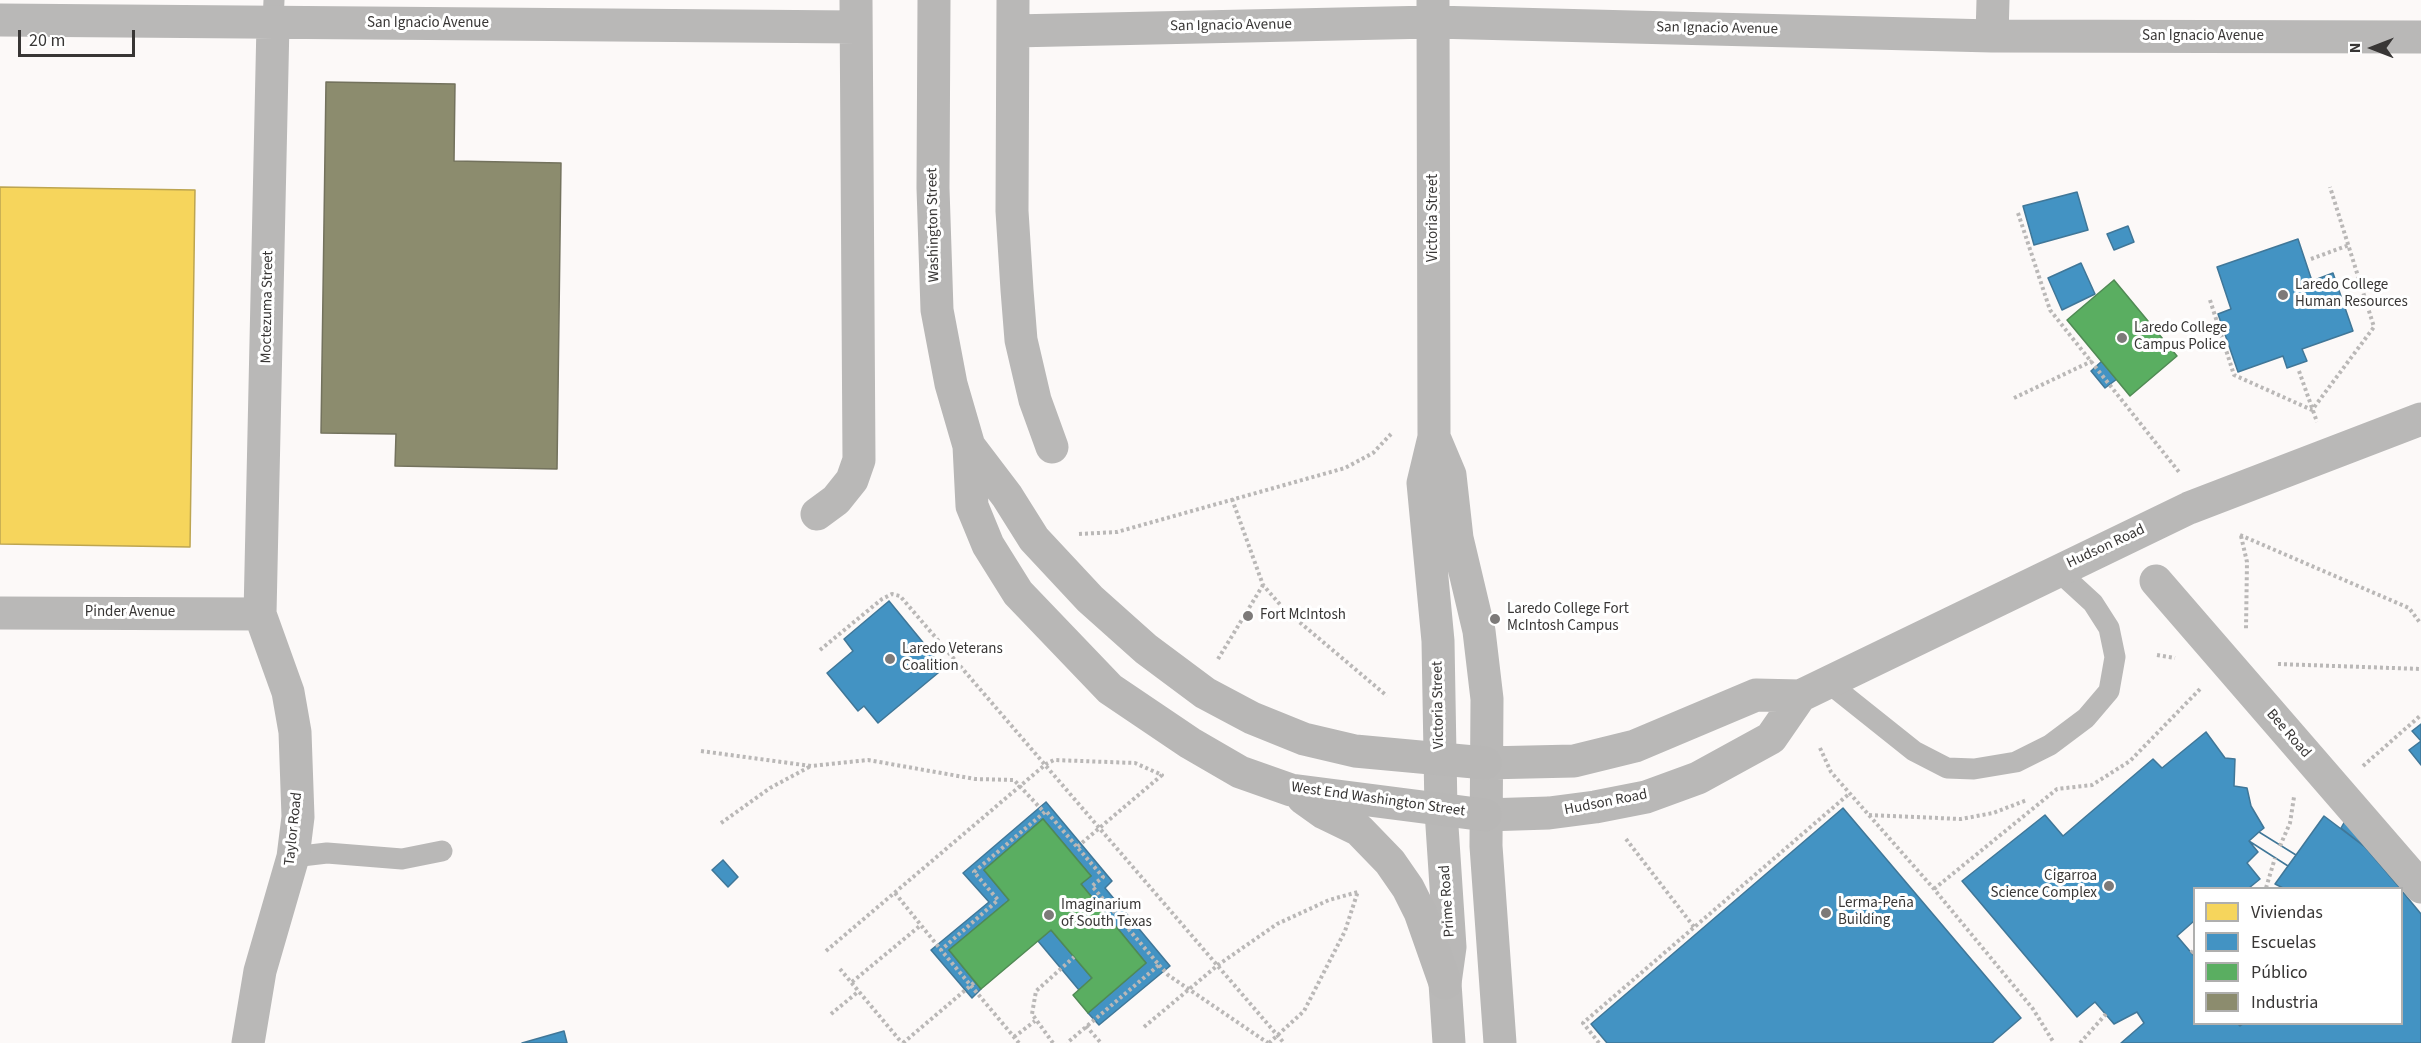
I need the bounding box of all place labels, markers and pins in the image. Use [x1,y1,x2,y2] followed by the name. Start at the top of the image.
[2295,277,2408,312] place label: Laredo College Human Resources
[2276,288,2290,302] marker: Laredo College Human Resources
[2134,320,2227,355] place label: Laredo College Campus Police
[2115,331,2129,345] marker: Laredo College Campus Police
[1507,601,1629,636] place label: Laredo College Fort McIntosh Campus
[1260,607,1346,625] place label: Fort McIntosh
[1241,609,1255,623] marker: Fort McIntosh
[1488,612,1502,626] marker: Laredo College Fort McIntosh Campus
[902,641,1003,676] place label: Laredo Veterans Coalition
[883,652,897,666] marker: Laredo Veterans Coalition
[1991,868,2097,903] place label: Cigarroa Science Complex
[2102,879,2116,893] marker: Cigarroa Science Complex
[1838,895,1914,930] place label: Lerma-Peña Building
[1061,897,1152,932] place label: Imaginarium of South Texas
[1819,906,1833,920] marker: Lerma-Peña Building
[1042,908,1056,922] marker: Imaginarium of South Texas

